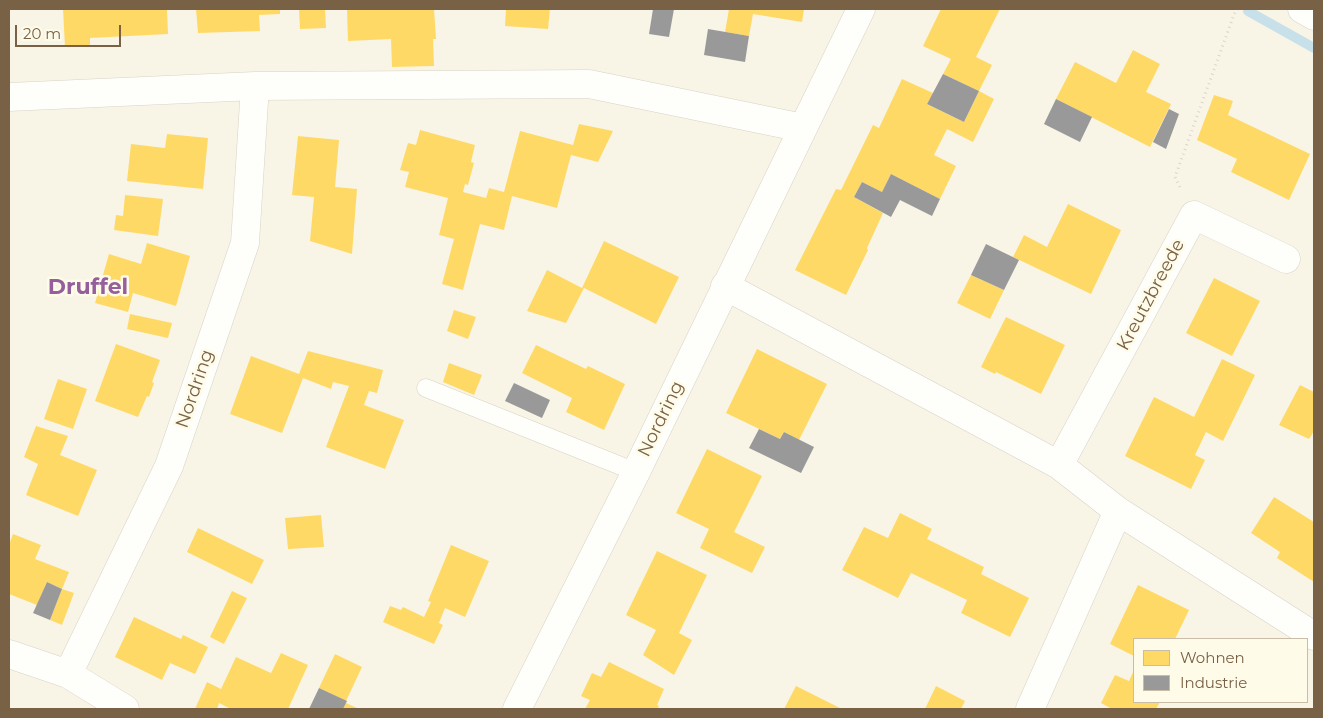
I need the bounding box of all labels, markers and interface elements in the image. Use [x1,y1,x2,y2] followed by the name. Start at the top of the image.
[18,15,124,47] scale bar
[23,24,61,43] text: 20 m
[1113,236,1189,354] street label: Kreutzbreede
[48,275,128,301] district label: Druffel
[172,347,218,431] street label: Nordring
[633,378,689,460] street label: Nordring
[1133,638,1308,703] legend
[1180,648,1245,667] text: Wohnen
[1180,673,1247,692] text: Industrie

